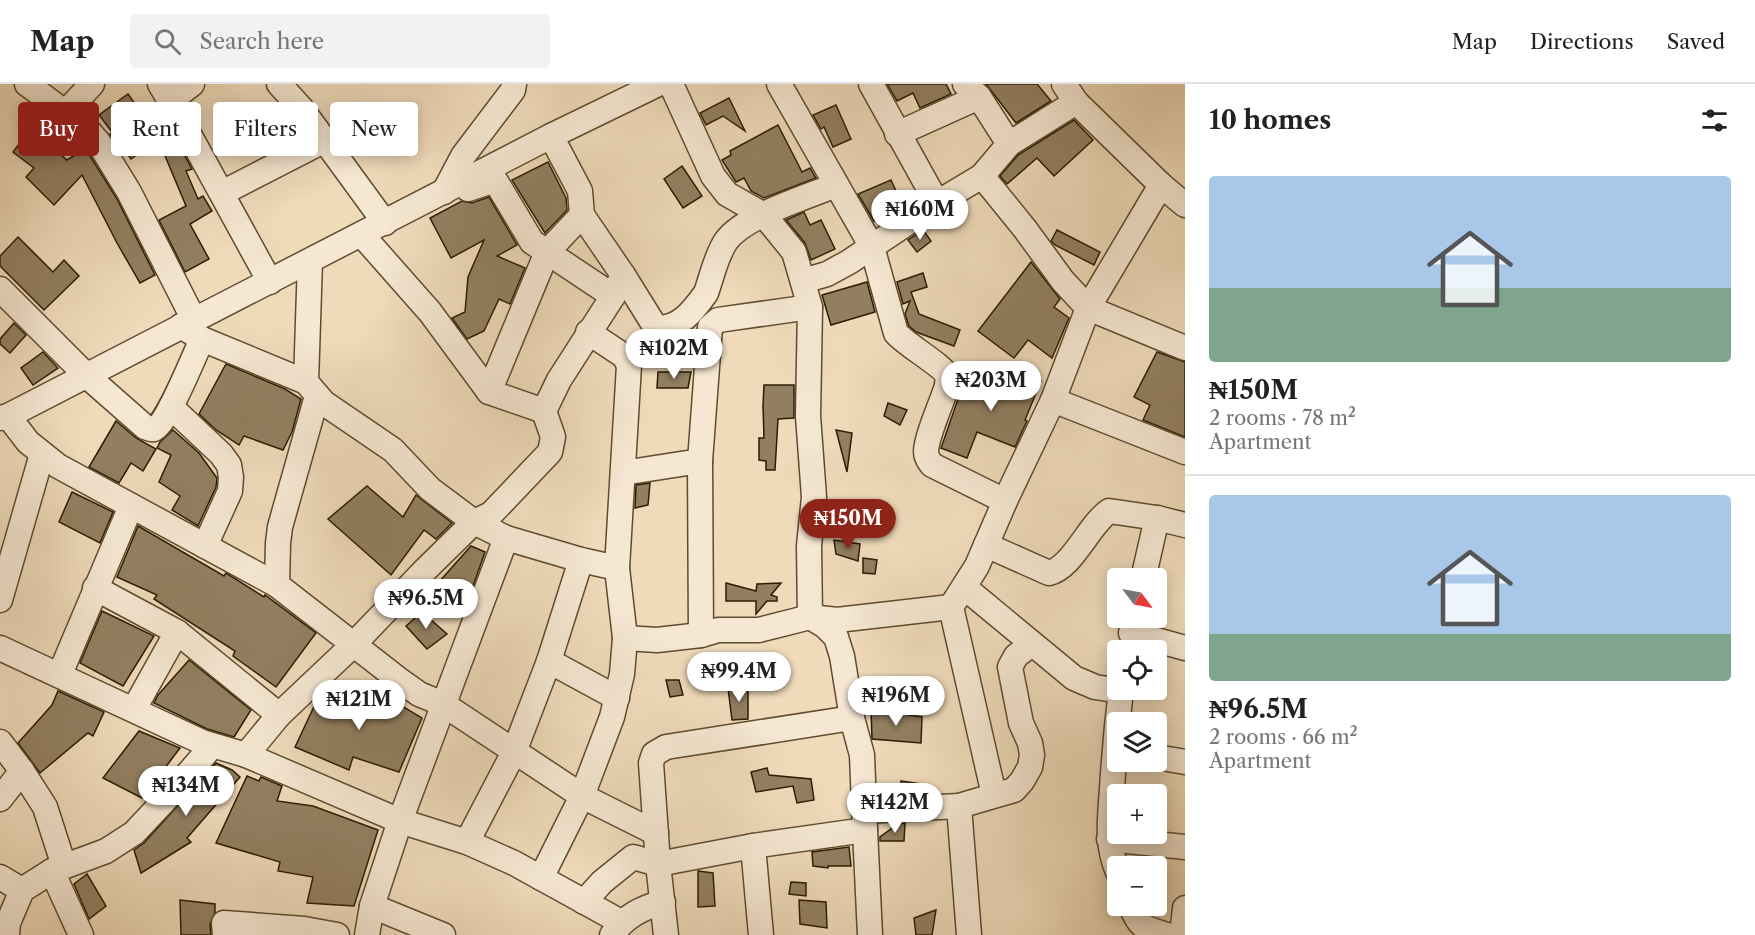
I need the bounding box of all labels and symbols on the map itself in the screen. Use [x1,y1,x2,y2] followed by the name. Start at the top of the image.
[878,190,962,241] pin: ₦160M
[632,329,716,380] pin: ₦102M
[949,361,1033,412] pin: ₦203M
[806,499,890,550] pin: ₦150M
[1107,568,1167,628] north arrow
[377,579,475,630] pin: ₦96.5M
[690,652,788,703] pin: ₦99.4M
[854,676,938,727] pin: ₦196M
[317,680,401,731] pin: ₦121M
[144,766,228,817] pin: ₦134M
[853,783,937,834] pin: ₦142M

